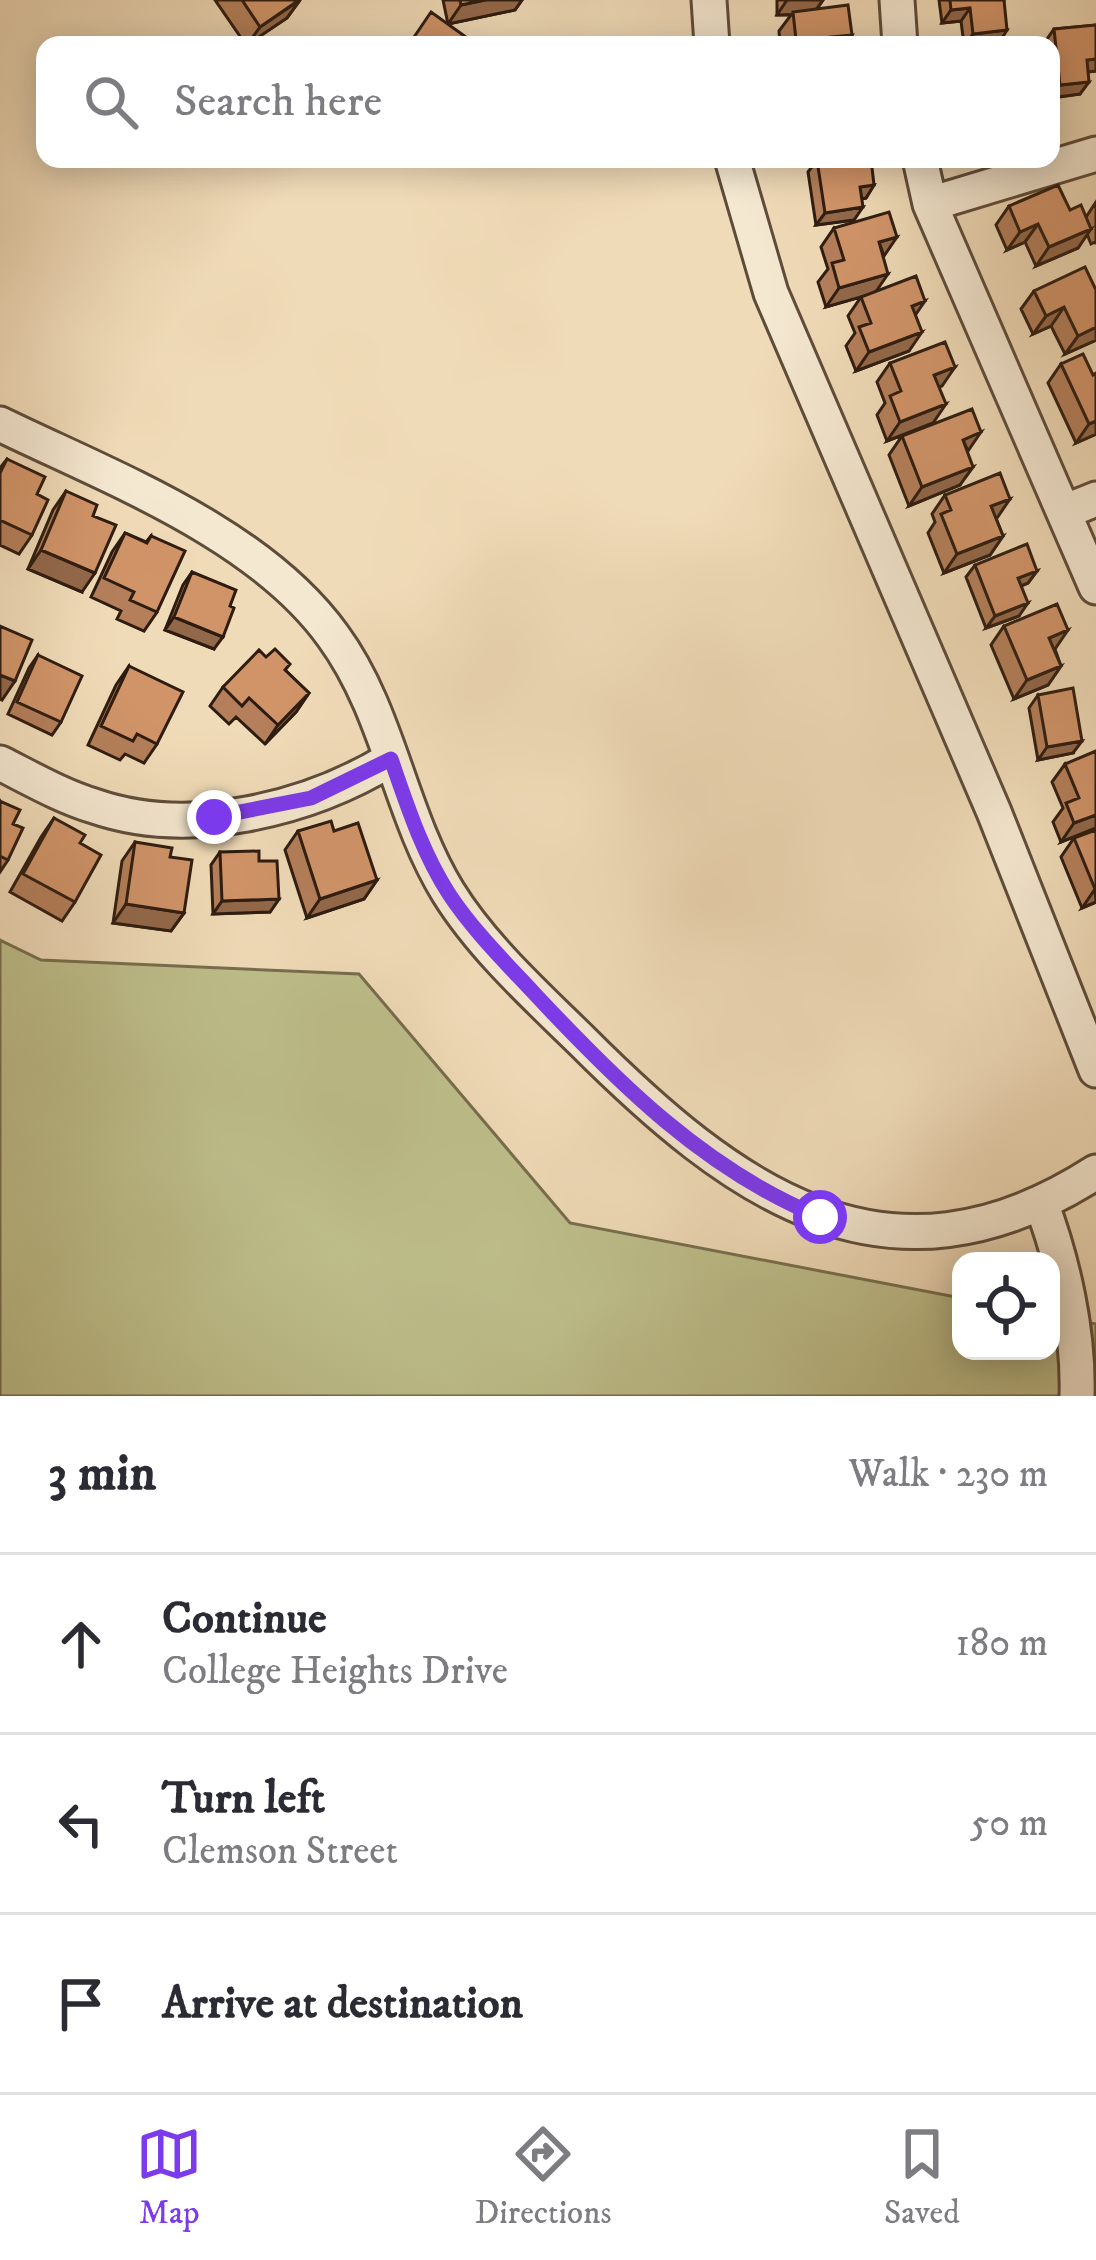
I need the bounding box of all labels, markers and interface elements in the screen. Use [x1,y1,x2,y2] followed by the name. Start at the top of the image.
[36,36,1060,168] search box
[78,69,144,135] icon: search
[174,74,382,130] text: Search here
[187,790,241,844] route end
[793,1190,847,1244] route start
[952,1252,1060,1360] map controls
[952,1252,1060,1360] button: locate
[48,1442,156,1506] text: 3 min
[849,1450,1048,1499] text: Walk · 230 m
[162,1591,327,1647] text: Continue
[48,1611,114,1677] icon: ahead
[956,1619,1048,1668] text: 180 m
[162,1647,508,1696] text: College Heights Drive
[162,1771,325,1827] text: Turn left
[48,1791,114,1857] icon: left
[970,1799,1048,1848] text: 50 m
[162,1827,398,1876] text: Clemson Street
[48,1971,114,2037] icon: arrive
[162,1976,523,2032] text: Arrive at destination
[136,2121,202,2234] tab: Map
[475,2121,611,2234] tab: Directions
[884,2121,960,2234] tab: Saved

